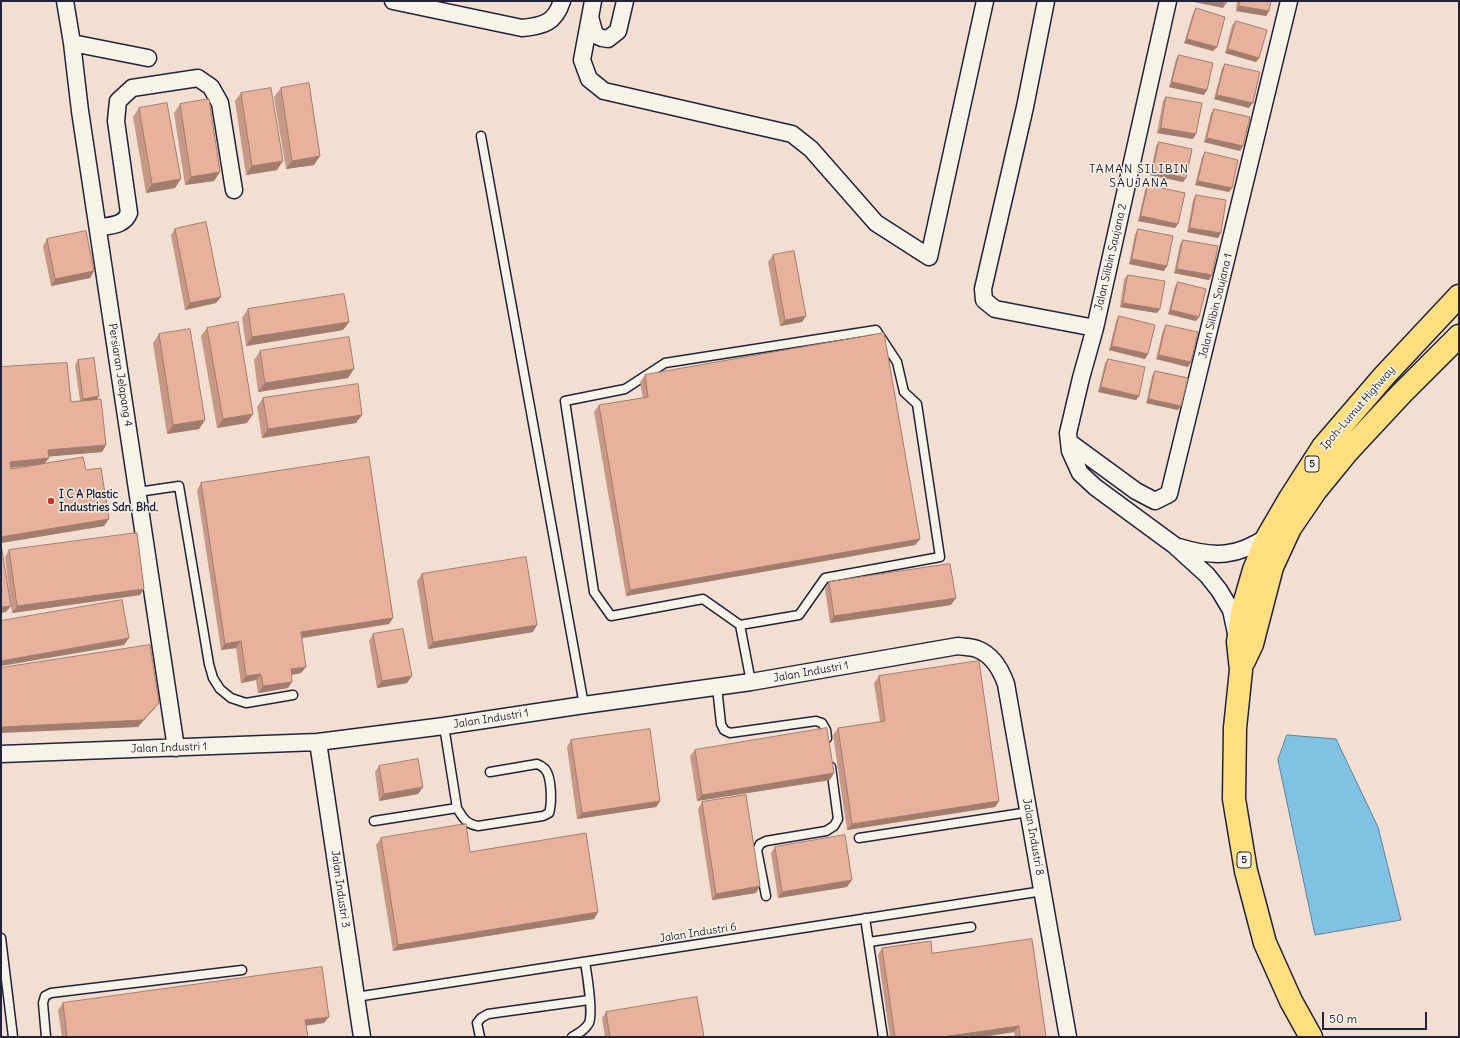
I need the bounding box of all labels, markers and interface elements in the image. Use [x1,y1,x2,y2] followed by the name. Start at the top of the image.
[1089,163,1189,191] district label: TAMAN SILIBIN SAUJANA
[1092,202,1130,312] street label: Jalan Silibin Saujana 2
[1197,252,1235,360] street label: Jalan Silibin Saujana 1
[105,322,135,428] street label: Persiaran Jelapang 4
[1318,363,1398,453] street label: Ipoh-Lumut Highway
[1305,456,1319,472] road number: 5
[59,488,158,514] place label: I C A Plastic Industries Sdn. Bhd.
[46,496,56,506] marker: I C A Plastic Industries Sdn. Bhd.
[772,659,850,685] street label: Jalan Industri 1
[452,707,530,731] street label: Jalan Industri 1
[131,740,207,756] street label: Jalan Industri 1
[1020,797,1046,877] street label: Jalan Industri 8
[328,849,352,929] street label: Jalan Industri 3
[1237,852,1251,868] road number: 5
[658,920,738,946] street label: Jalan Industri 6
[1324,1004,1429,1030] scale bar
[1329,1011,1357,1026] text: 50 m

